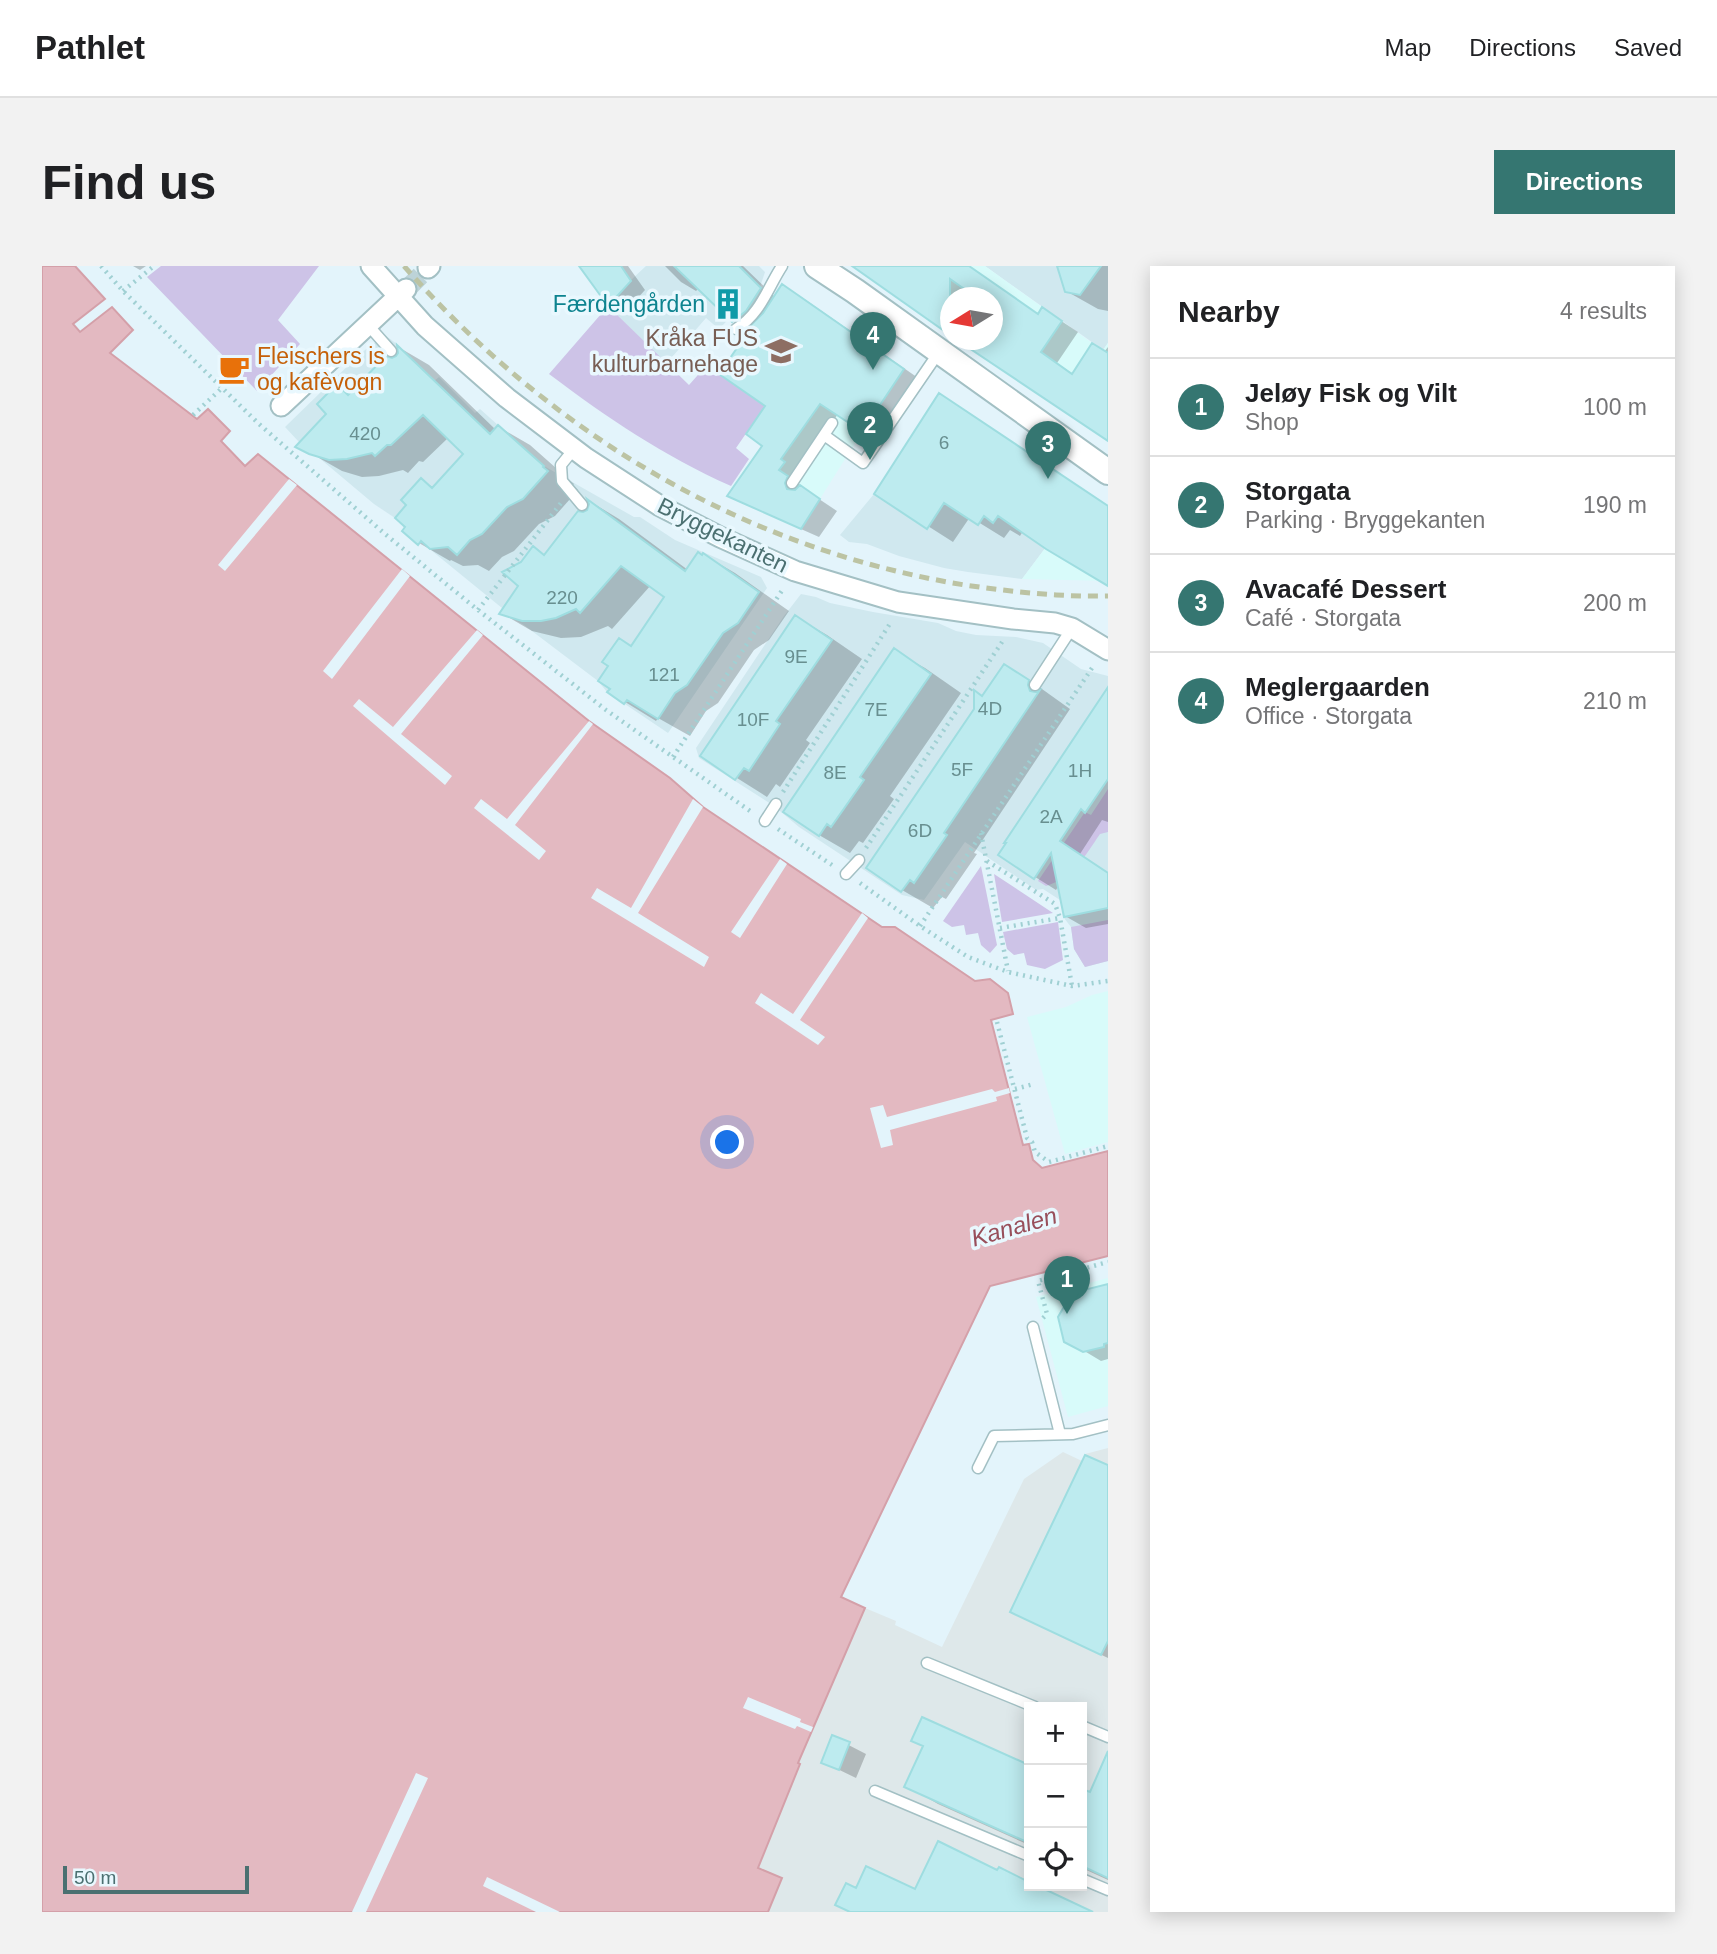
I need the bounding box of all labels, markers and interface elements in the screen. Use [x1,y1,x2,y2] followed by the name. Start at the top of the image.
[35,29,145,66] text: Pathlet
[1385,34,1431,61] text: Map
[1469,34,1576,61] text: Directions
[1614,34,1682,61] text: Saved
[1494,150,1675,214] button: Directions
[42,155,216,209] text: Find us
[711,287,745,321] building icon: Færdengården
[940,287,1003,350] north arrow
[553,291,705,317] place label: Færdengården
[1178,295,1280,328] text: Nearby
[1560,298,1647,324] text: 4 results
[850,312,896,370] pin: 4
[592,325,758,377] place label: Kråka FUS kulturbarnehage
[764,334,798,368] school or university icon: Kråka FUS kulturbarnehage
[257,343,385,395] place label: Fleischers is og kafèvogn
[217,352,251,386] cafe icon: Fleischers is og kafèvogn
[1245,378,1457,408] text: Jeløy Fisk og Vilt
[1195,394,1207,420] text: 1
[1583,394,1647,420] text: 100 m
[847,402,893,460] pin: 2
[1245,409,1299,435] text: Shop
[1025,421,1071,479] pin: 3
[349,423,381,444] house number: 420
[939,432,949,453] house number: 6
[1245,476,1350,506] text: Storgata
[654,492,792,578] street label: Bryggekanten
[1195,492,1207,518] text: 2
[1583,492,1647,518] text: 190 m
[1245,507,1485,533] text: Parking · Bryggekanten
[1245,574,1446,604] text: Avacafé Dessert
[546,587,578,608] house number: 220
[1195,590,1207,616] text: 3
[1583,590,1647,616] text: 200 m
[1245,605,1401,631] text: Café · Storgata
[784,646,808,667] house number: 9E
[648,664,680,685] house number: 121
[1245,672,1430,702] text: Meglergaarden
[1195,688,1207,714] text: 4
[1583,688,1647,714] text: 210 m
[978,698,1002,719] house number: 4D
[864,699,888,720] house number: 7E
[1245,703,1412,729] text: Office · Storgata
[737,709,769,730] house number: 10F
[951,759,973,780] house number: 5F
[1068,760,1092,781] house number: 1H
[823,762,847,783] house number: 8E
[1039,806,1063,827] house number: 2A
[908,820,932,841] house number: 6D
[710,1125,744,1159] your location
[968,1201,1060,1252] water label: Kanalen
[1044,1256,1090,1314] pin: 1
[1024,1702,1087,1891] map controls
[1024,1702,1087,1765] button: +
[1024,1765,1087,1828] button: −
[1024,1828,1087,1891] button: locate
[63,1863,248,1895] scale bar
[74,1867,116,1888] text: 50 m

